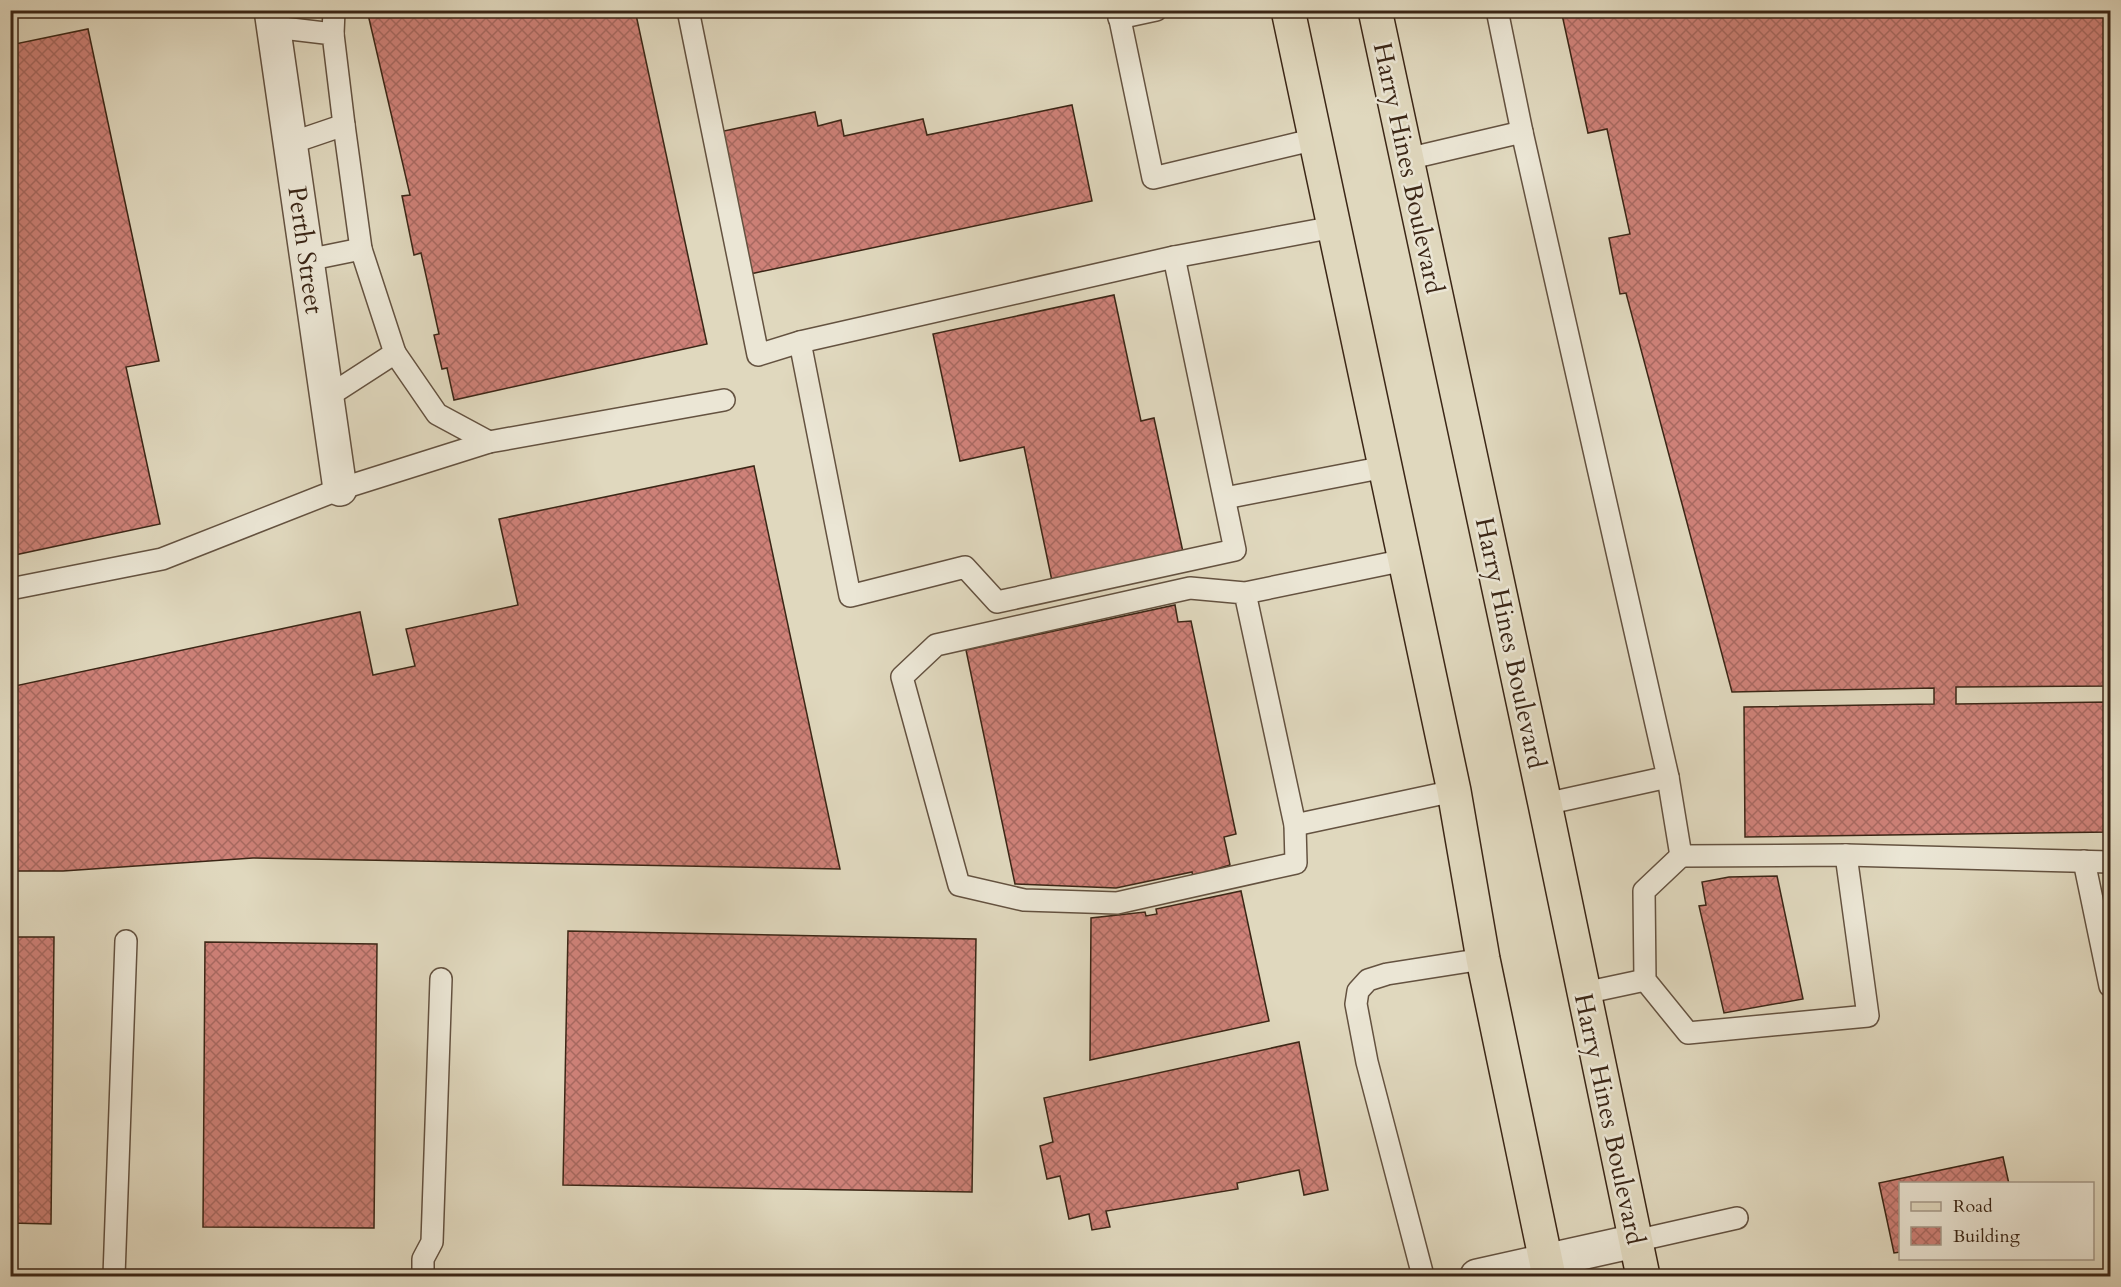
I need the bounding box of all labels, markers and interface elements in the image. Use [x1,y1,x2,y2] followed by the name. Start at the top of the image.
[1365,39,1452,297] street label: Harry Hines Boulevard
[279,184,332,316] street label: Perth Street
[1467,514,1554,772] street label: Harry Hines Boulevard
[1566,990,1653,1248] street label: Harry Hines Boulevard
[1899,1182,2094,1260] legend
[1953,1194,1993,1219] text: Road
[1953,1224,2021,1249] text: Building

